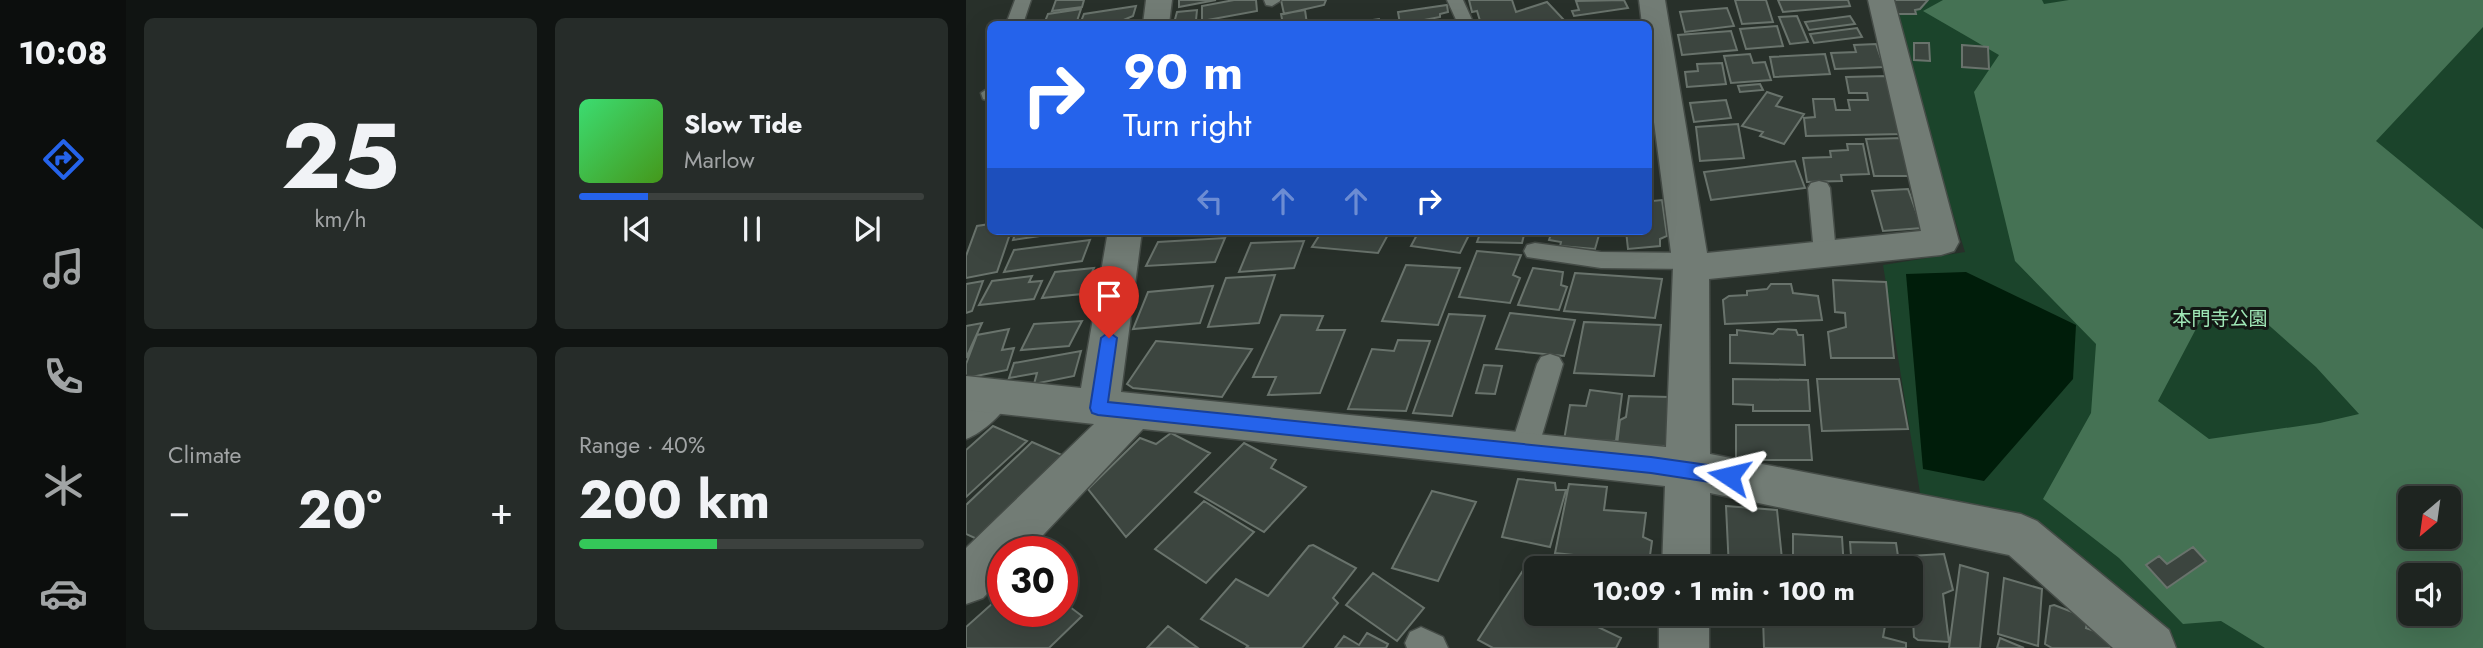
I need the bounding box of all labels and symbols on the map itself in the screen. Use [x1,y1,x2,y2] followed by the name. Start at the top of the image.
[1079,266,1139,338] pin
[2172,305,2268,332] park label: 本門寺公園
[1692,439,1766,513] position arrow
[2398,486,2460,550] north arrow
[987,536,1078,627] speed limit sign: 30

